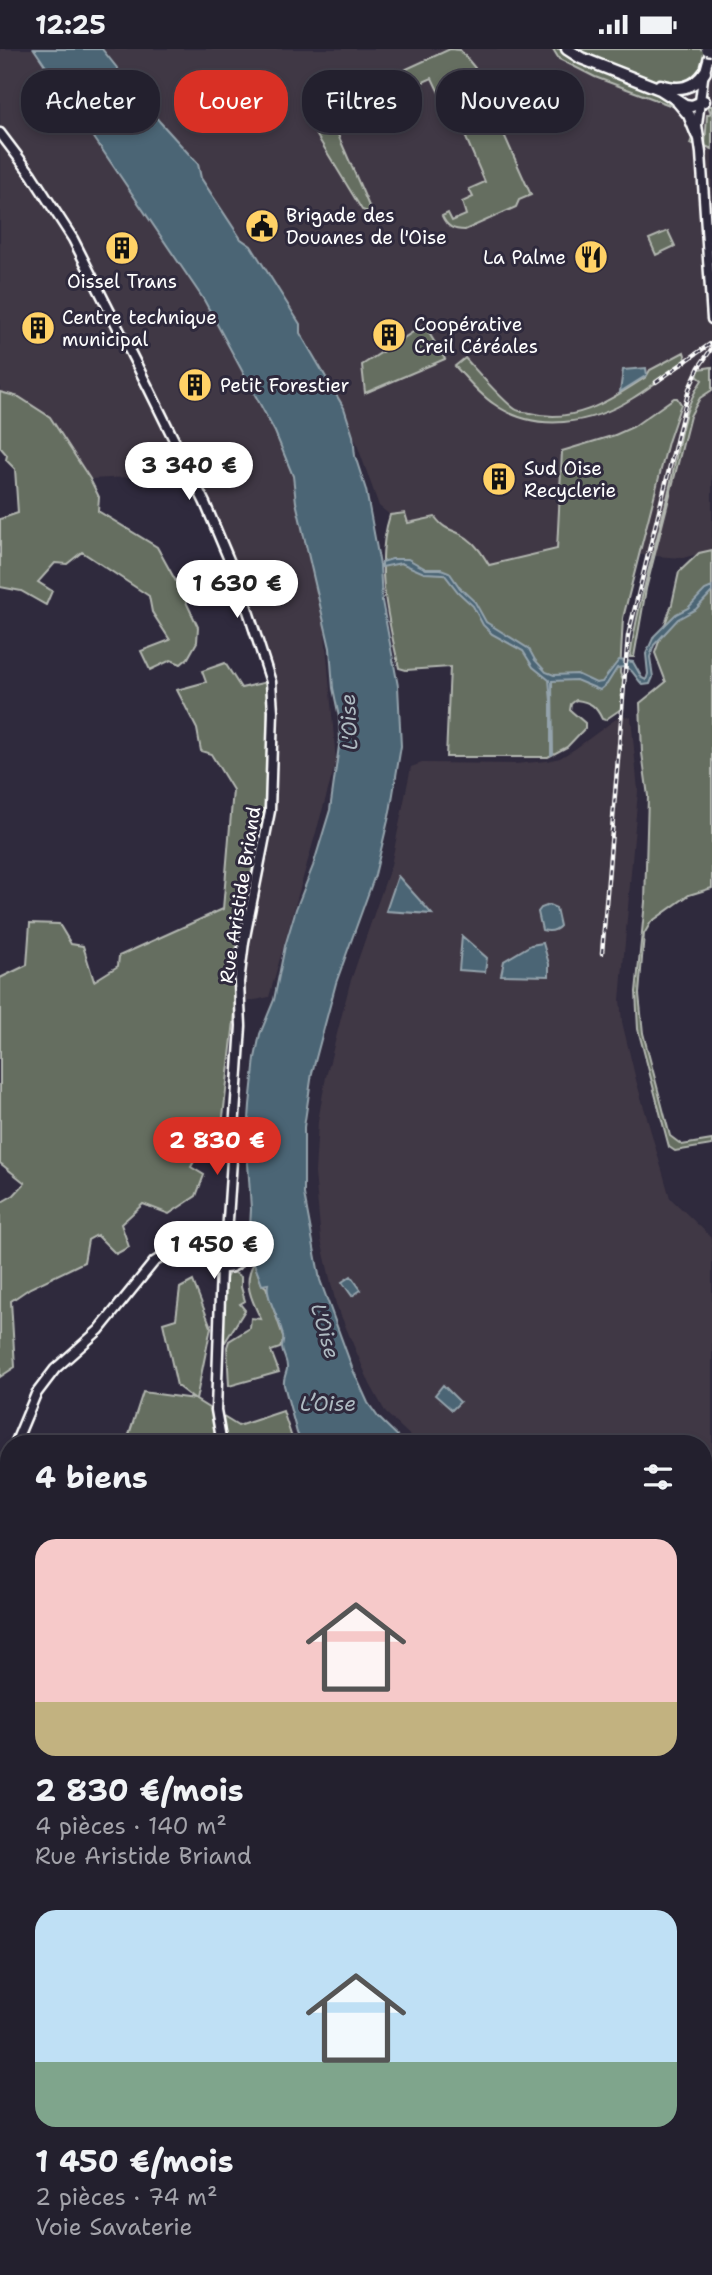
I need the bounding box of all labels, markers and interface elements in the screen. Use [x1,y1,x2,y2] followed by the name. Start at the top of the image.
[35,7,106,42] text: 12:25
[21,70,160,133] chip: Acheter
[174,70,288,133] chip: Louer
[302,70,422,133] chip: Filtres
[436,70,584,133] chip: Nouveau
[286,203,447,250] place label: Brigade des Douanes de l'Oise
[243,207,281,245] public building icon: Brigade des Douanes de l'Oise
[103,229,141,267] building icon: Oissel Trans
[572,238,610,276] restaurant icon: La Palme
[483,245,566,270] place label: La Palme
[67,269,177,294] place label: Oissel Trans
[62,305,217,352] place label: Centre technique municipal
[19,309,57,347] building icon: Centre technique municipal
[414,312,538,359] place label: Coopérative Creil Céréales
[370,316,408,354] building icon: Coopérative Creil Céréales
[176,366,214,404] building icon: Petit Forestier
[220,373,350,398] place label: Petit Forestier
[124,442,254,502] pin: 3 340 €
[141,450,237,480] text: 3 340 €
[524,456,616,503] place label: Sud Oise Recyclerie
[480,460,518,498] building icon: Sud Oise Recyclerie
[172,561,302,620] pin: 1 630 €
[192,568,282,598] text: 1 630 €
[334,693,364,751] water label: L'Oise
[214,805,266,985] street label: Rue Aristide Briand
[152,1117,282,1177] pin: 2 830 €
[169,1125,265,1155] text: 2 830 €
[149,1221,279,1281] pin: 1 450 €
[170,1229,258,1259] text: 1 450 €
[304,1300,346,1362] water label: L'Oise
[300,1390,356,1418] water label: L’Oise
[35,1457,148,1498] text: 4 biens
[639,1458,677,1496] icon: filters
[293,1584,419,1710] icon: home
[35,1770,244,1811] text: 2 830 €/mois
[35,1811,227,1841] text: 4 pièces · 140 m²
[35,1841,251,1871] text: Rue Aristide Briand
[293,1955,419,2081] icon: home
[35,2141,233,2182] text: 1 450 €/mois
[35,2182,218,2212] text: 2 pièces · 74 m²
[35,2212,193,2242] text: Voie Savaterie

